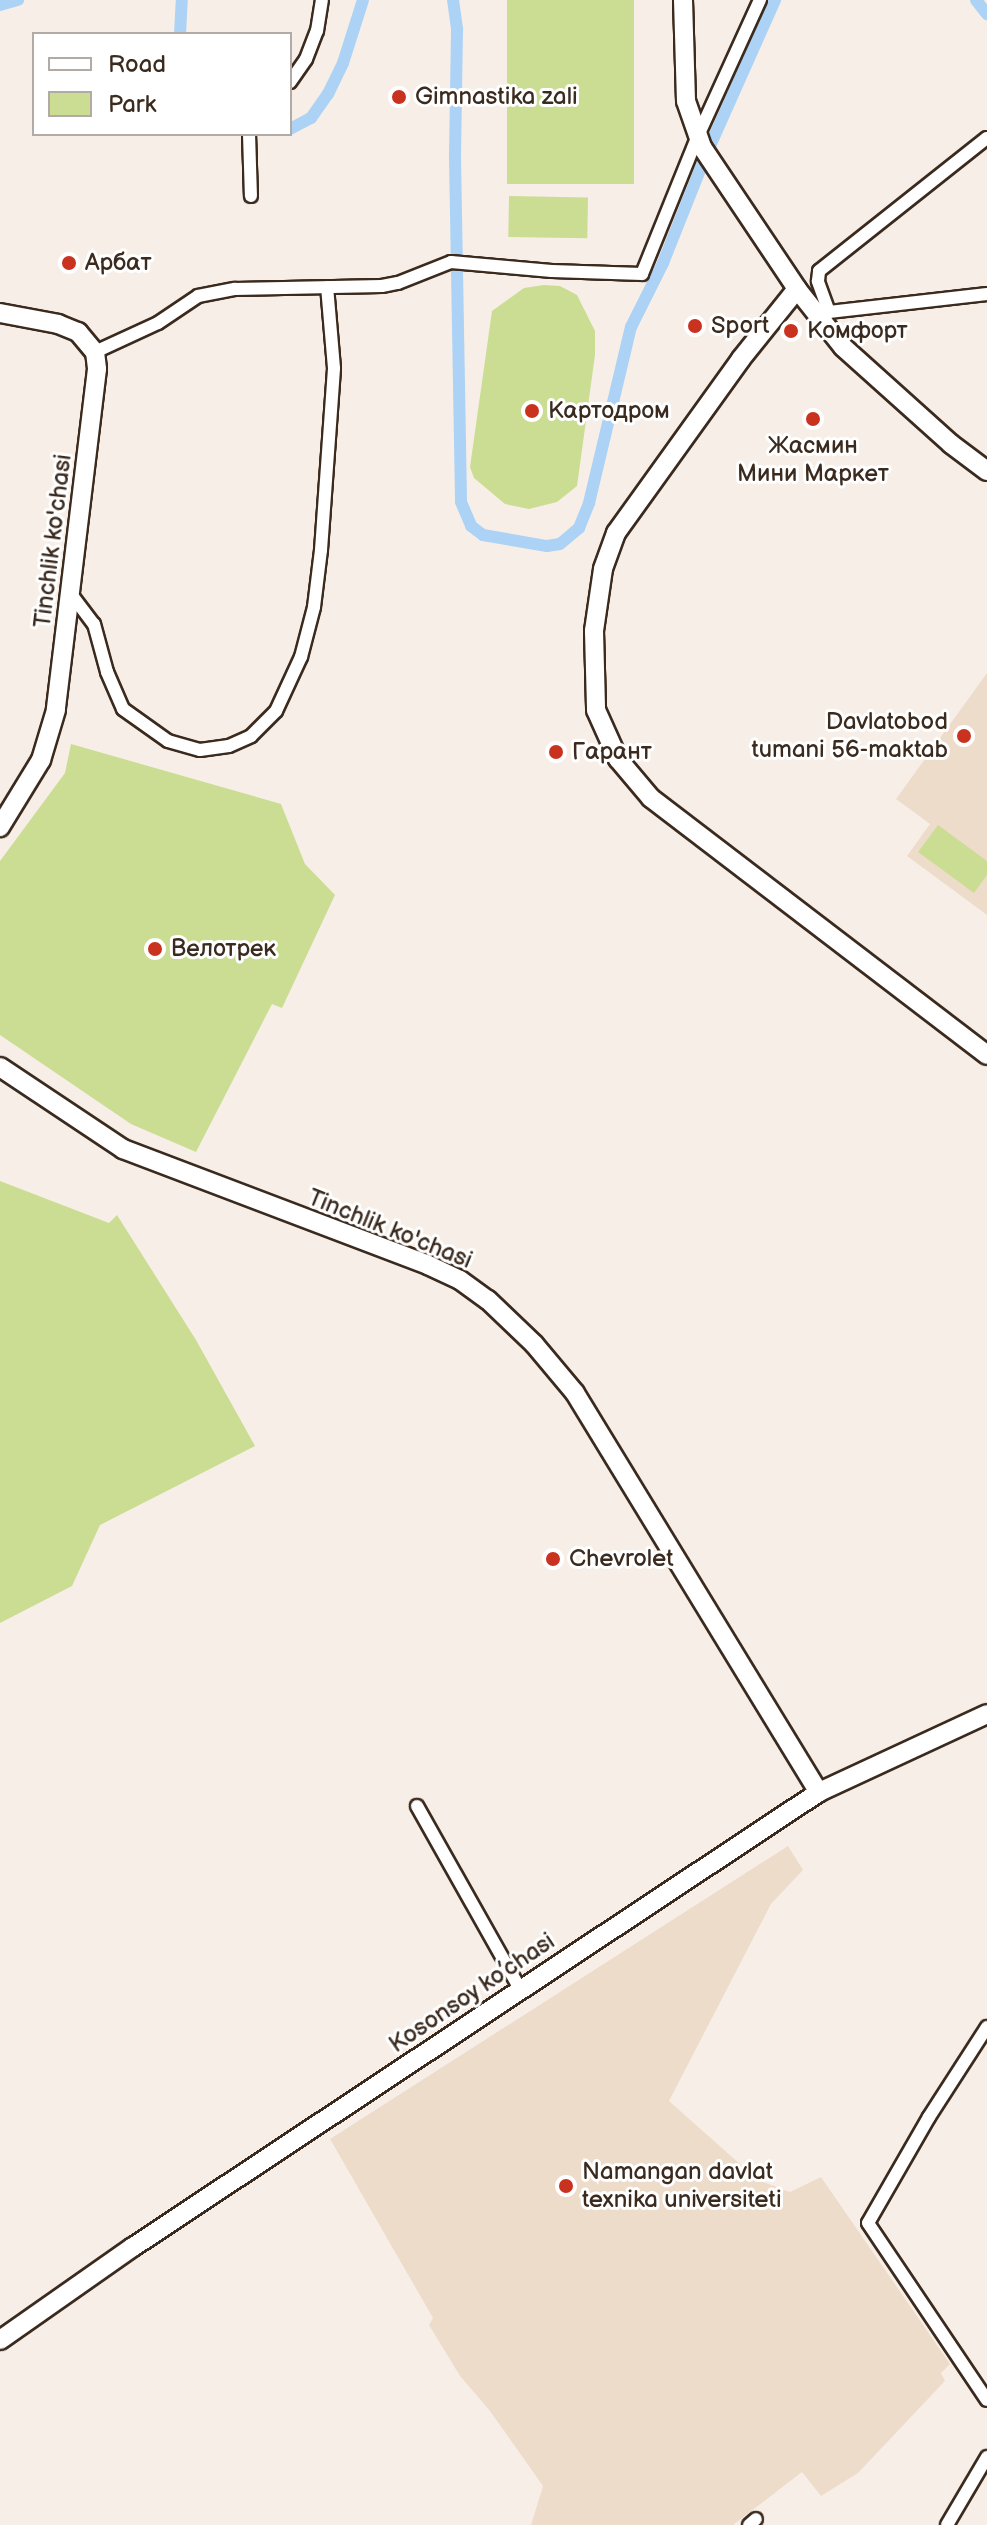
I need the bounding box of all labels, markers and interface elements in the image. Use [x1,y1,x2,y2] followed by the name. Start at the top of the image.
[32,32,292,136] legend
[108,50,166,79] text: Road
[415,83,578,111] place label: Gimnastika zali
[390,88,408,106] marker: Gimnastika zali
[108,90,156,119] text: Park
[85,249,152,277] place label: Арбат
[60,254,78,272] marker: Арбат
[711,312,769,340] place label: Sport
[686,317,704,335] marker: Sport
[807,317,908,345] place label: Комфорт
[782,322,800,340] marker: Комфорт
[548,397,670,425] place label: Картодром
[523,402,541,420] marker: Картодром
[804,410,822,428] marker: Жасмин Мини Маркет
[737,432,889,488] place label: Жасмин Мини Маркет
[28,453,78,629] street label: Tinchlik ko'chasi
[751,708,948,764] place label: Davlatobod tumani 56-maktab
[955,727,973,745] marker: Davlatobod tumani 56-maktab
[572,738,652,766] place label: Гарант
[547,743,565,761] marker: Гарант
[171,935,276,963] place label: Велотрек
[146,940,164,958] marker: Велотрек
[304,1183,476,1275] street label: Tinchlik ko'chasi
[569,1545,674,1573] place label: Chevrolet
[544,1550,562,1568] marker: Chevrolet
[383,1926,561,2060] street label: Kosonsoy ko’chasi
[582,2158,782,2214] place label: Namangan davlat texnika universiteti
[557,2177,575,2195] marker: Namangan davlat texnika universiteti

